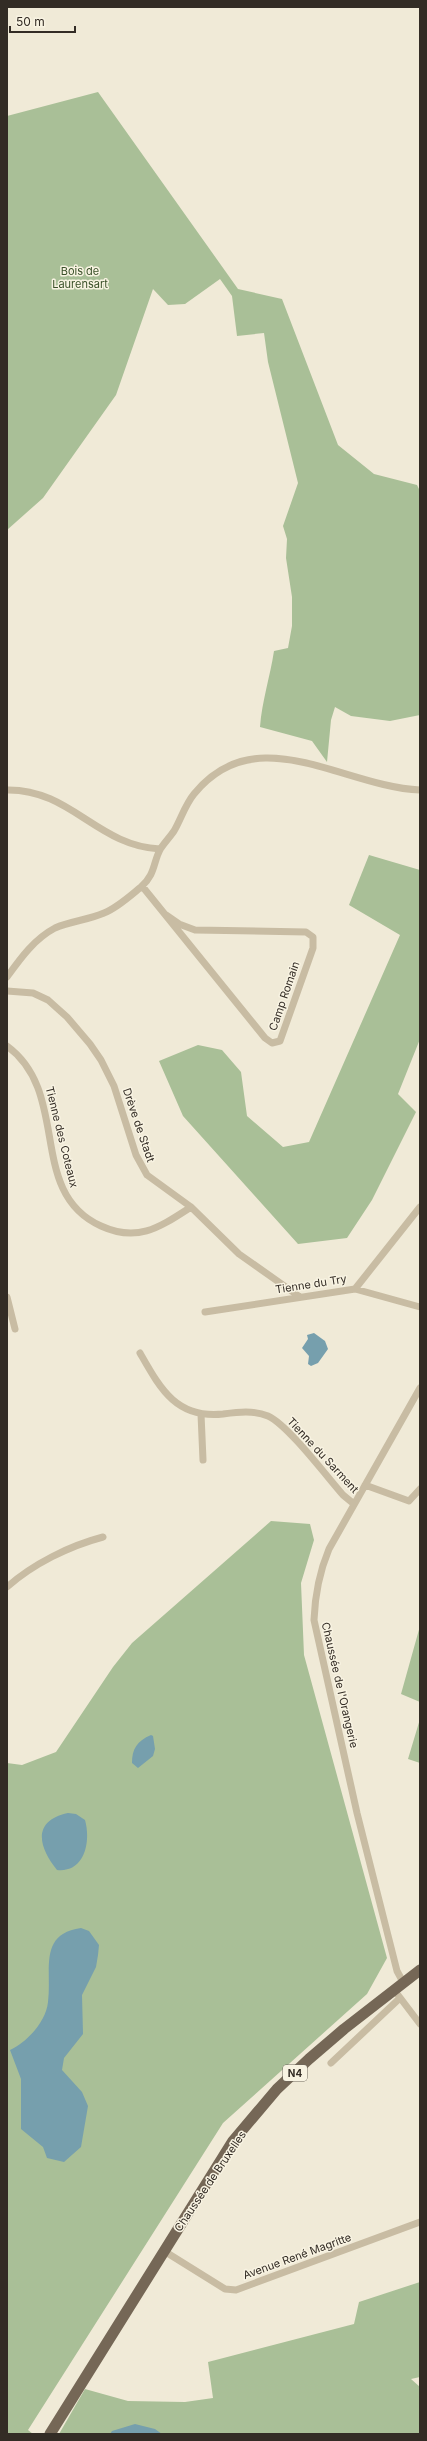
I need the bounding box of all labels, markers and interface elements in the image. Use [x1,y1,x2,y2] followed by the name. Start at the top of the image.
[10,8,75,34] scale bar
[16,14,45,29] text: 50 m
[52,264,108,291] park label: Bois de Laurensart
[266,960,302,1032] street label: Camp Romain
[43,1085,81,1189] street label: Tienne des Coteaux
[120,1086,158,1164] street label: Drève de Stadt
[274,1271,348,1297] street label: Tienne du Try
[284,1414,362,1496] street label: Tienne du Sarment
[319,1621,361,1749] street label: Chaussée de l'Orangerie
[283,2065,307,2081] road number: N4
[171,2128,249,2234] street label: Chaussée de Bruxelles
[241,2230,353,2282] street label: Avenue René Magritte

